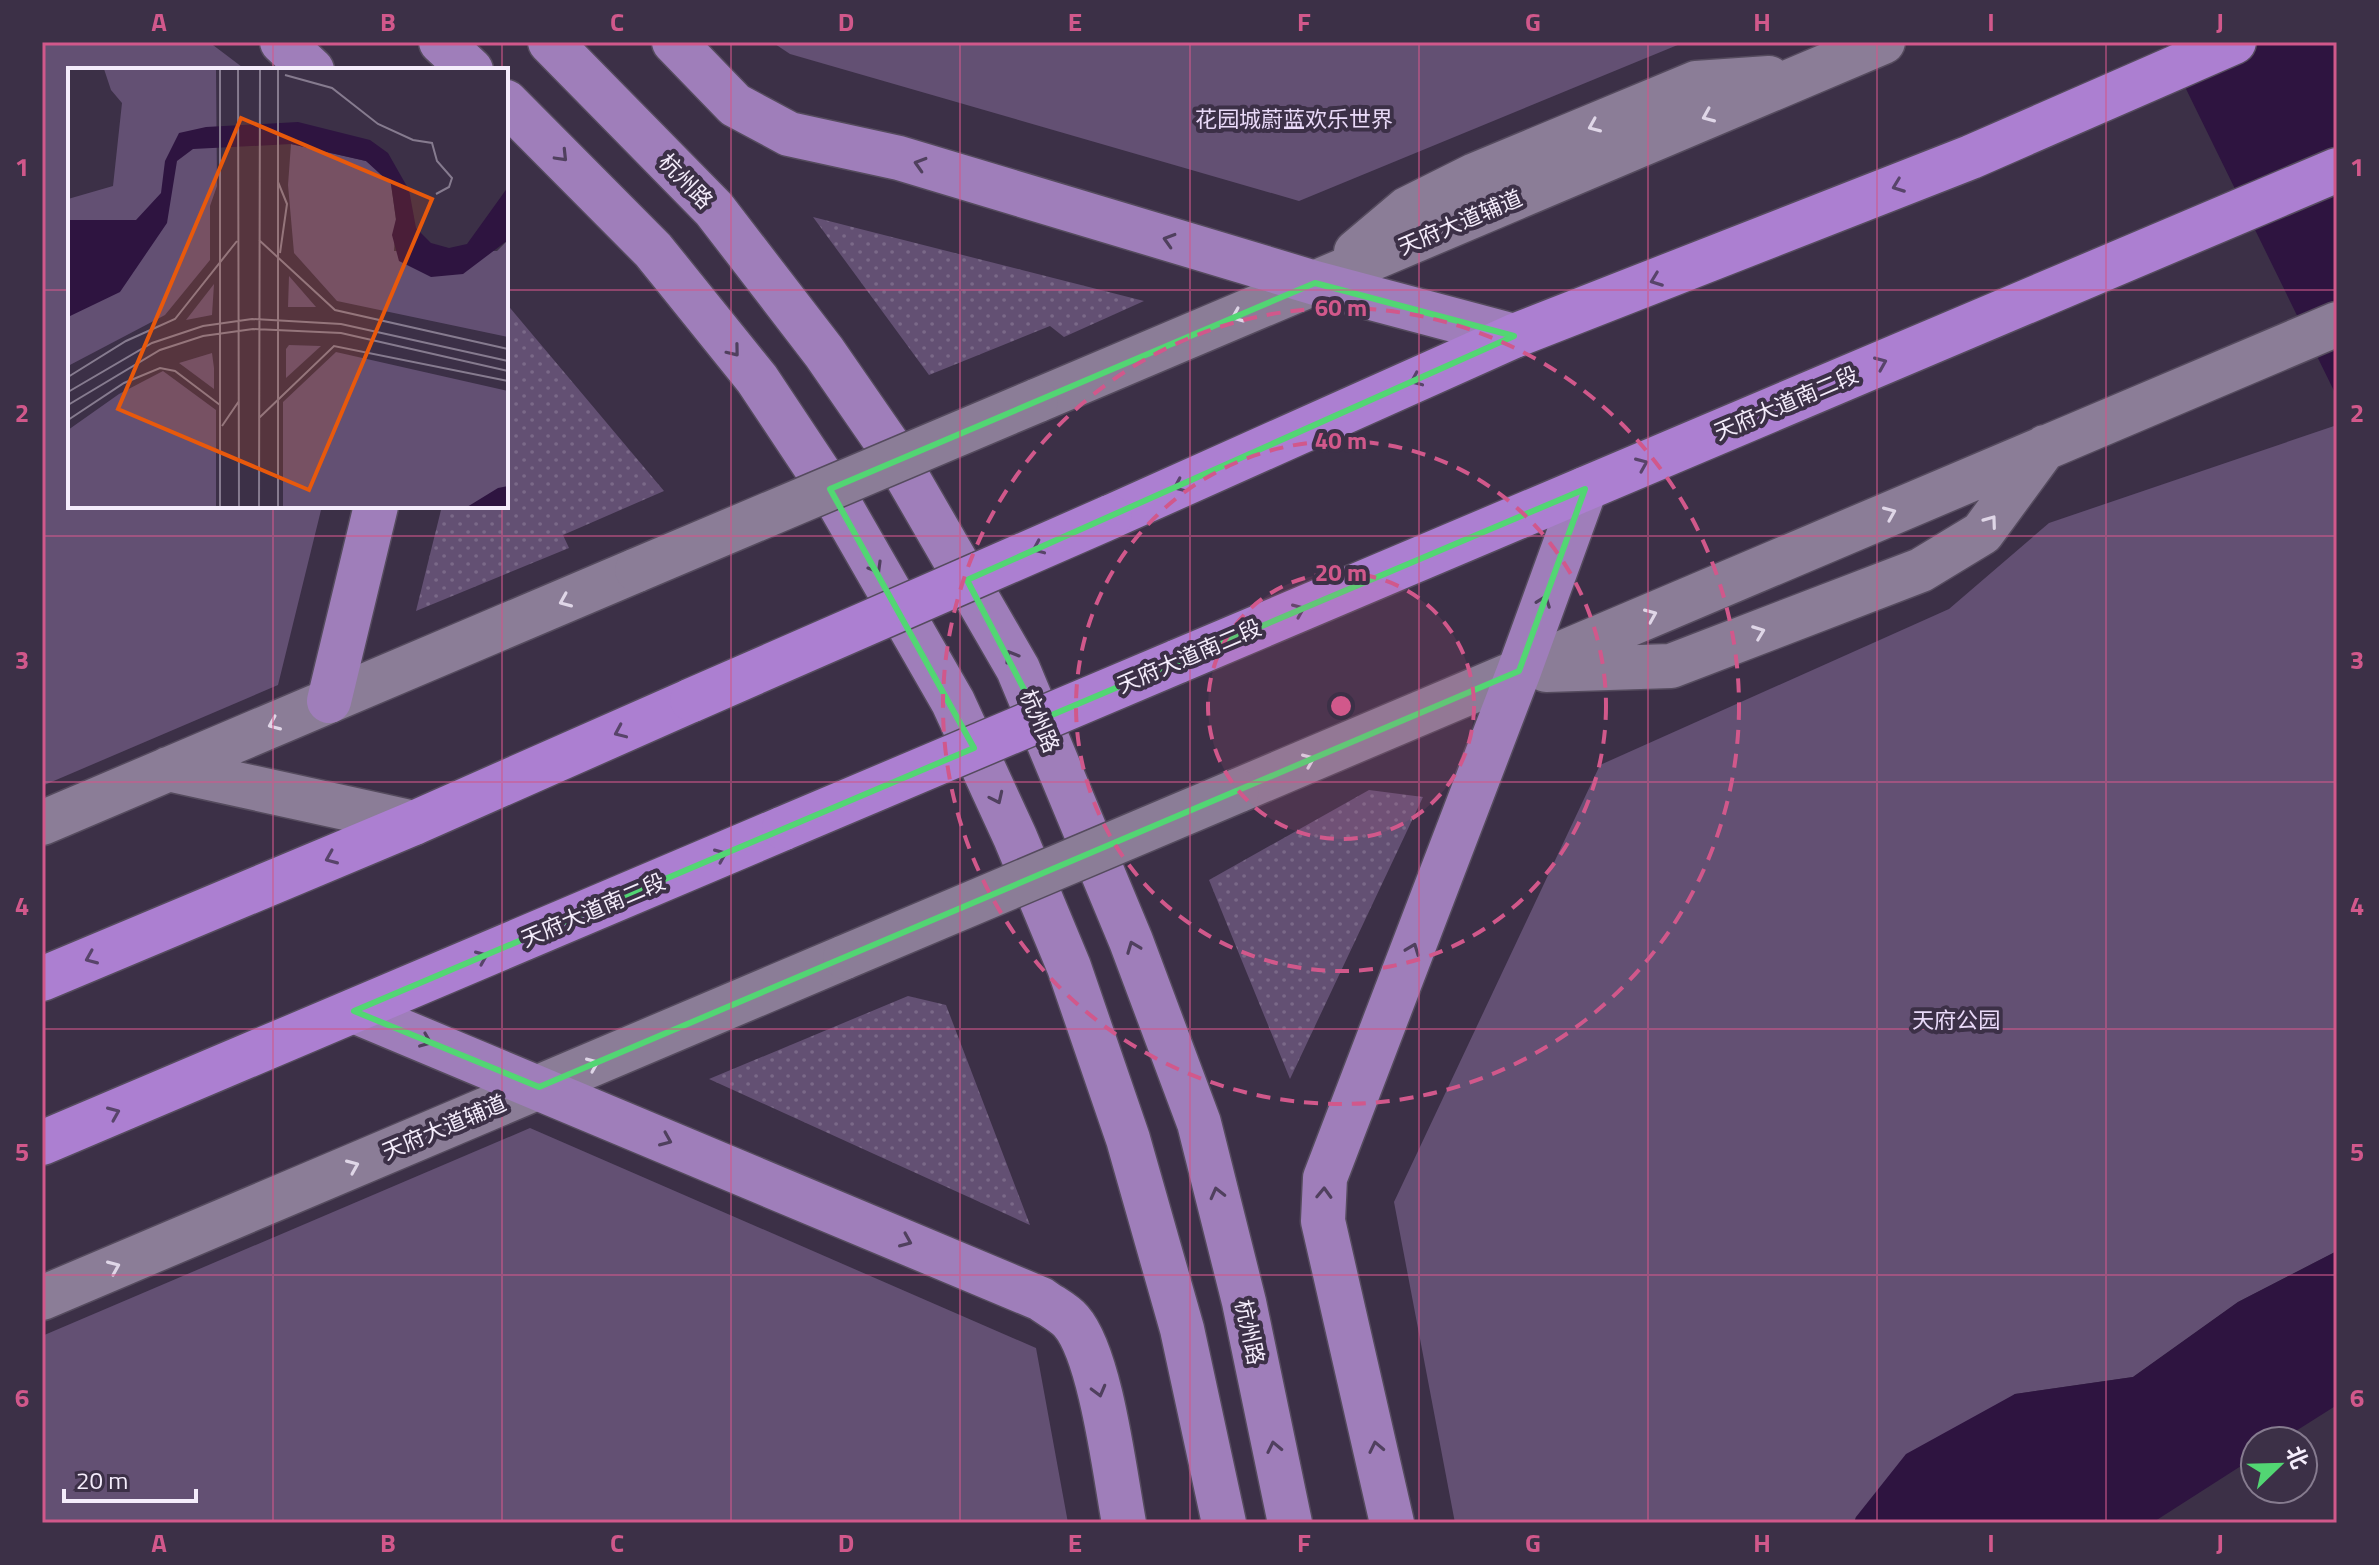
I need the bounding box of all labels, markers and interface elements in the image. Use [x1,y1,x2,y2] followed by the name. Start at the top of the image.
[151,2,167,41] text: A
[380,2,396,41] text: B
[610,2,624,41] text: C
[838,2,854,41] text: D
[1068,2,1082,41] text: E
[1297,2,1311,41] text: F
[1525,2,1541,41] text: G
[1753,2,1771,41] text: H
[1987,2,1995,41] text: I
[2216,2,2224,41] text: J
[68,68,508,508] inset map
[1195,102,1393,136] park label: 花园城蔚蓝欢乐世界
[1702,107,1716,123] one-way arrow
[1588,116,1602,132] one-way arrow
[651,145,721,217] street label: 杭州路
[15,147,29,186] text: 1
[552,147,567,161] one-way arrow
[2350,147,2364,186] text: 1
[914,157,927,173] one-way arrow
[1892,176,1906,192] one-way arrow
[1393,181,1527,263] street label: 天府大道辅道
[1162,233,1176,249] one-way arrow
[1650,270,1664,287] one-way arrow
[1315,289,1367,325] text: 60 m
[1231,307,1245,323] one-way arrow
[724,342,739,356] one-way arrow
[1873,356,1887,372] one-way arrow
[1708,357,1864,449] street label: 天府大道南二段
[1410,370,1424,386] one-way arrow
[15,393,29,432] text: 2
[2350,393,2364,432] text: 2
[1315,422,1367,458] text: 40 m
[1633,458,1648,474] one-way arrow
[1172,476,1187,492] one-way arrow
[1882,507,1896,523] one-way arrow
[1981,515,1996,530] one-way arrow
[1032,539,1046,555] one-way arrow
[1315,554,1367,590] text: 20 m
[866,559,882,574] one-way arrow
[559,591,573,607] one-way arrow
[1534,595,1551,609] one-way arrow
[1291,603,1305,619] one-way arrow
[1643,608,1657,624] one-way arrow
[1111,610,1267,702] street label: 天府大道南二段
[1751,625,1765,642] one-way arrow
[15,640,29,679] text: 3
[2350,640,2364,679] text: 3
[1005,650,1021,665] one-way arrow
[1011,684,1069,758] street label: 杭州路
[1327,692,1355,720] centre of rings
[268,715,282,731] one-way arrow
[614,722,629,738] one-way arrow
[1300,754,1315,770] one-way arrow
[987,790,1003,804] one-way arrow
[325,849,339,865] one-way arrow
[713,849,727,865] one-way arrow
[515,864,671,956] street label: 天府大道南二段
[15,886,29,925] text: 4
[2350,886,2364,925] text: 4
[1126,941,1143,955] one-way arrow
[1403,943,1420,957] one-way arrow
[85,949,99,965] one-way arrow
[474,950,488,966] one-way arrow
[1912,1003,2000,1037] park label: 天府公园
[418,1031,432,1047] one-way arrow
[584,1058,599,1074] one-way arrow
[377,1086,511,1168] street label: 天府大道辅道
[106,1106,120,1122] one-way arrow
[658,1130,672,1147] one-way arrow
[15,1132,29,1171] text: 5
[2350,1132,2364,1171] text: 5
[345,1159,359,1175] one-way arrow
[1316,1186,1333,1199] one-way arrow
[1209,1187,1226,1200] one-way arrow
[898,1231,912,1247] one-way arrow
[106,1261,120,1277] one-way arrow
[1227,1296,1273,1368] street label: 杭州路
[15,1378,29,1417] text: 6
[2350,1378,2364,1417] text: 6
[1089,1383,1106,1397] one-way arrow
[2239,1425,2319,1505] north arrow
[1266,1440,1283,1454] one-way arrow
[2277,1440,2317,1474] text: 北
[1368,1441,1385,1454] one-way arrow
[64,1453,196,1503] scale bar
[76,1462,128,1498] text: 20 m
[151,1523,167,1562] text: A
[380,1523,396,1562] text: B
[610,1523,624,1562] text: C
[838,1523,854,1562] text: D
[1068,1523,1082,1562] text: E
[1297,1523,1311,1562] text: F
[1525,1523,1541,1562] text: G
[1753,1523,1771,1562] text: H
[1987,1523,1995,1562] text: I
[2216,1523,2224,1562] text: J

